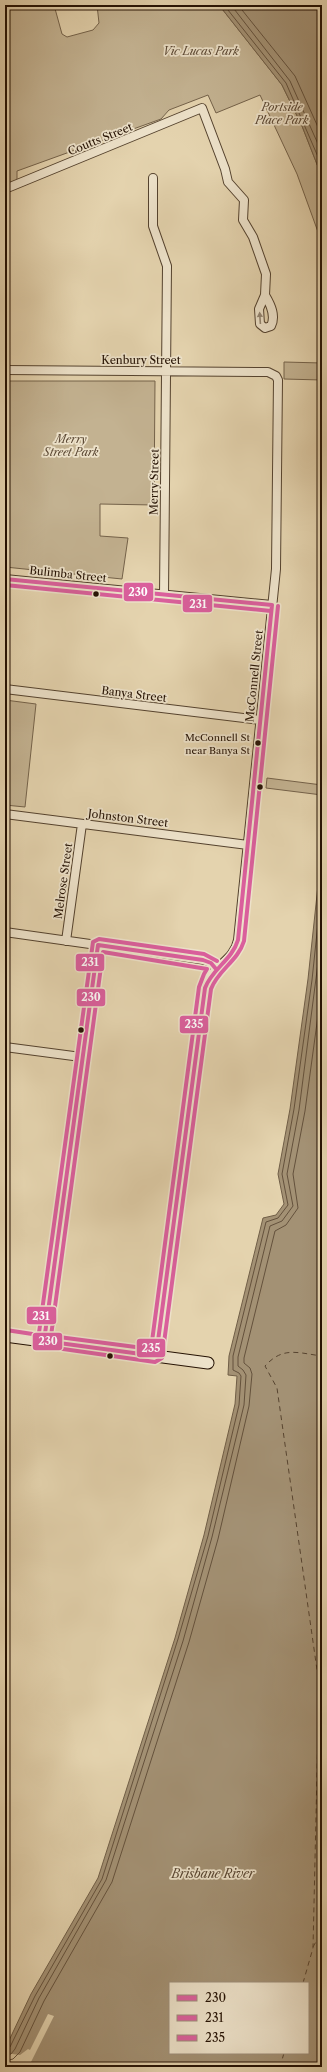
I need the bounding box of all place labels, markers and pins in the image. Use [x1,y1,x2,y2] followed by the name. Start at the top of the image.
[91,589,101,599] unlabelled marker
[185,731,250,757] place label: McConnell St near Banya St
[253,738,263,748] marker: McConnell St near Banya St
[255,782,265,792] unlabelled marker
[76,1025,86,1035] unlabelled marker
[105,1351,115,1361] unlabelled marker

